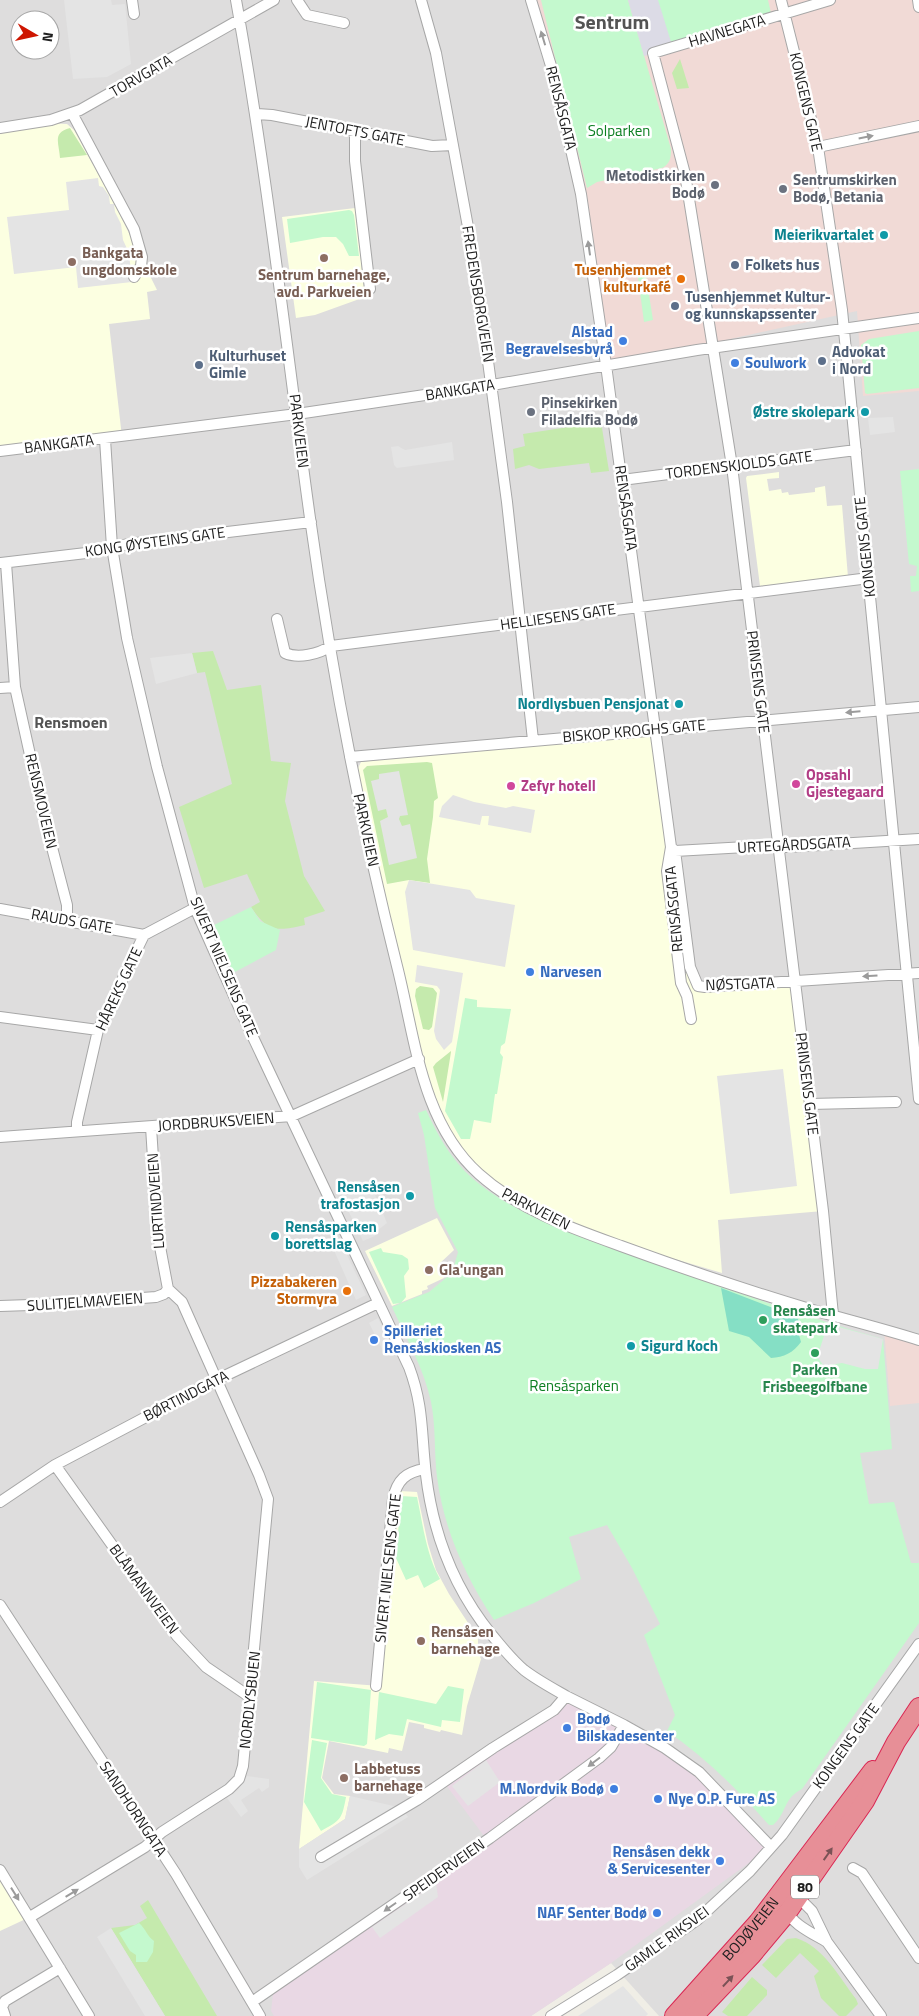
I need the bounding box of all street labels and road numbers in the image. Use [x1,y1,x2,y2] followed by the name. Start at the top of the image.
[686,8,768,53] street label: HAVNEGATA
[105,48,176,103] street label: TORVGATA
[784,50,829,154] street label: KONGENS GATE
[540,63,583,153] street label: RENSÅSGATA
[303,110,407,151] street label: JENTOFTS GATE
[456,224,501,364] street label: FREDENSBORGVEIEN
[424,373,496,406] street label: BANKGATA
[284,393,315,469] street label: PARKVEIEN
[23,428,95,459] street label: BANKGATA
[664,444,814,485] street label: TORDENSKJOLDS GATE
[609,464,644,552] street label: RENSÅSGATA
[848,496,881,599] street label: KONGENS GATE
[83,520,227,563] street label: KONG ØYSTEINS GATE
[499,597,617,636] street label: HELLIESENS GATE
[741,629,776,735] street label: PRINSENS GATE
[561,713,706,748] street label: BISKOP KROGHS GATE
[19,751,64,851] street label: RENSMOVEIEN
[348,791,385,869] street label: PARKVEIEN
[737,830,851,859] street label: URTEGÅRDSGATA
[658,865,689,953] street label: RENSÅSGATA
[185,893,264,1040] street label: SIVERT NIELSENS GATE
[30,902,115,939] street label: RAUDS GATE
[89,943,148,1035] street label: HÅREKS GATE
[705,971,775,996] street label: NØSTGATA
[790,1031,825,1137] street label: PRINSENS GATE
[157,1106,275,1137] street label: JORDBRUKSVEIEN
[141,1152,170,1250] street label: LURTINDVEIEN
[498,1181,575,1236] street label: PARKVEIEN
[26,1286,144,1317] street label: SULITJELMAVEIEN
[139,1364,233,1427] street label: BØRTINDGATA
[368,1492,407,1644] street label: SIVERT NIELSENS GATE
[104,1539,185,1638] street label: BLÅMANNVEIEN
[233,1650,266,1750] street label: NORDLYSBUEN
[807,1698,885,1793] street label: KONGENS GATE
[94,1756,173,1861] street label: SANDHORNGATA
[398,1833,489,1906] street label: SPEIDERVEIEN
[791,1875,819,1898] road number: 80
[716,1892,784,1966] street label: BODØVEIEN
[620,1900,714,1977] street label: GAMLE RIKSVEI

